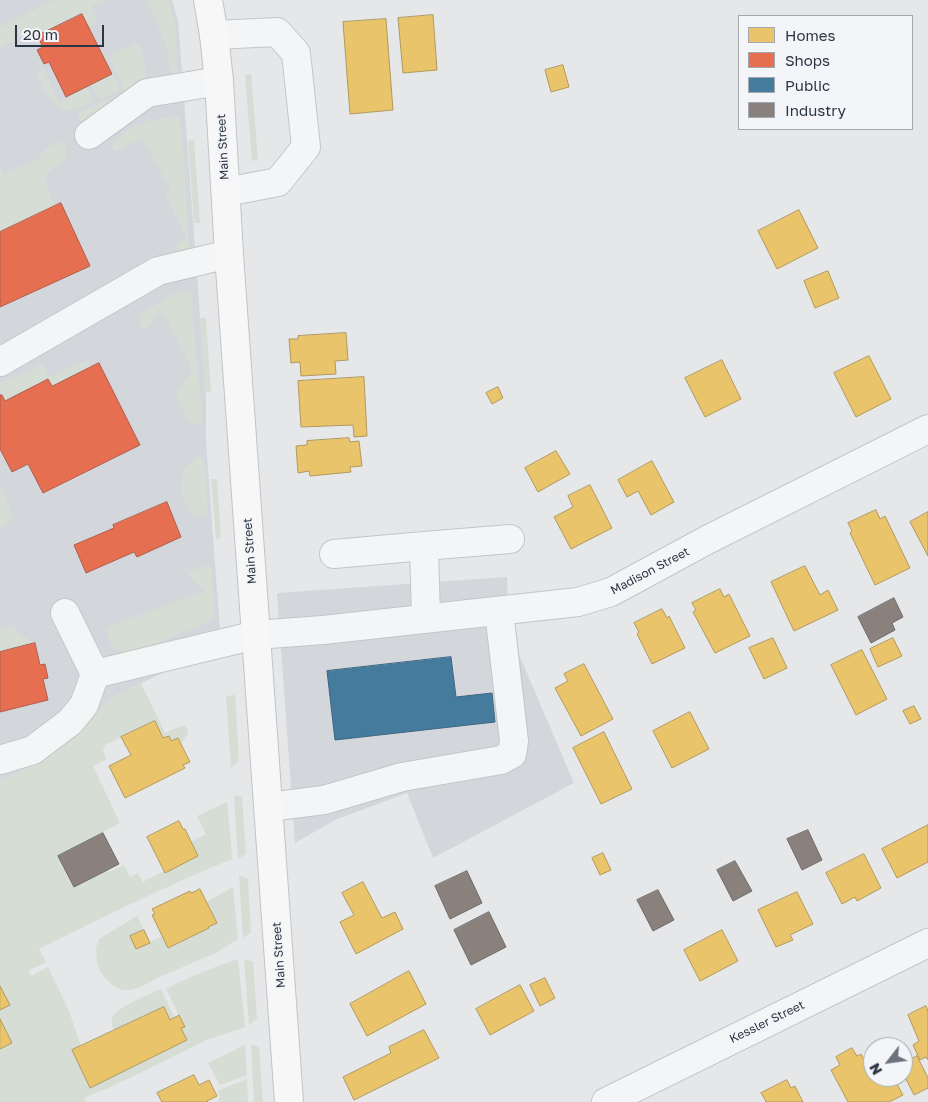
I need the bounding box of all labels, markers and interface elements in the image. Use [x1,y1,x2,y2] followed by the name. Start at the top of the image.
[18,15,106,47] scale bar
[738,15,913,130] legend
[23,25,58,43] text: 20 m
[785,26,835,44] text: Homes
[785,51,830,69] text: Shops
[785,76,830,94] text: Public
[785,101,846,119] text: Industry
[214,114,232,180] street label: Main Street
[241,517,259,585] street label: Main Street
[608,544,692,598] street label: Madison Street
[270,921,288,989] street label: Main Street
[727,998,807,1046] street label: Kessler Street
[863,1037,913,1087] north arrow
[865,1060,885,1078] text: N

